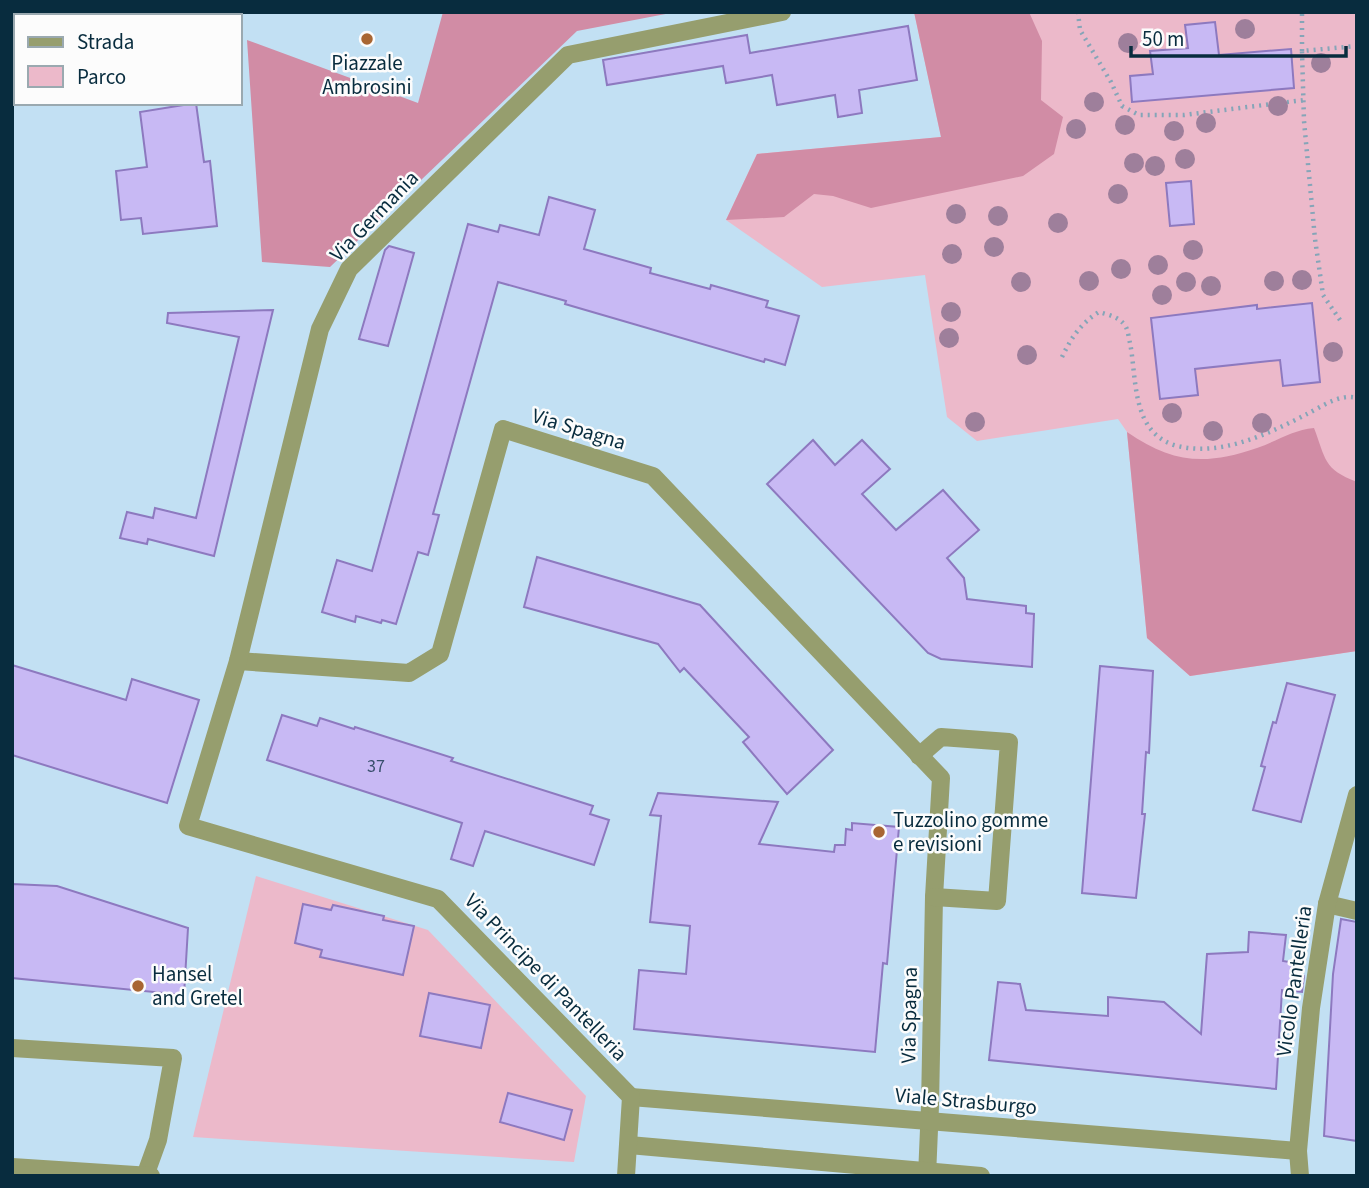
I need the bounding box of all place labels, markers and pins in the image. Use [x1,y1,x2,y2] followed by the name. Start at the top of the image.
[359,31,375,47] marker: Piazzale Ambrosini
[322,48,412,102] place label: Piazzale Ambrosini
[893,805,1048,859] place label: Tuzzolino gomme e revisioni
[871,824,887,840] marker: Tuzzolino gomme e revisioni
[152,959,243,1013] place label: Hansel and Gretel
[130,978,146,994] marker: Hansel and Gretel

